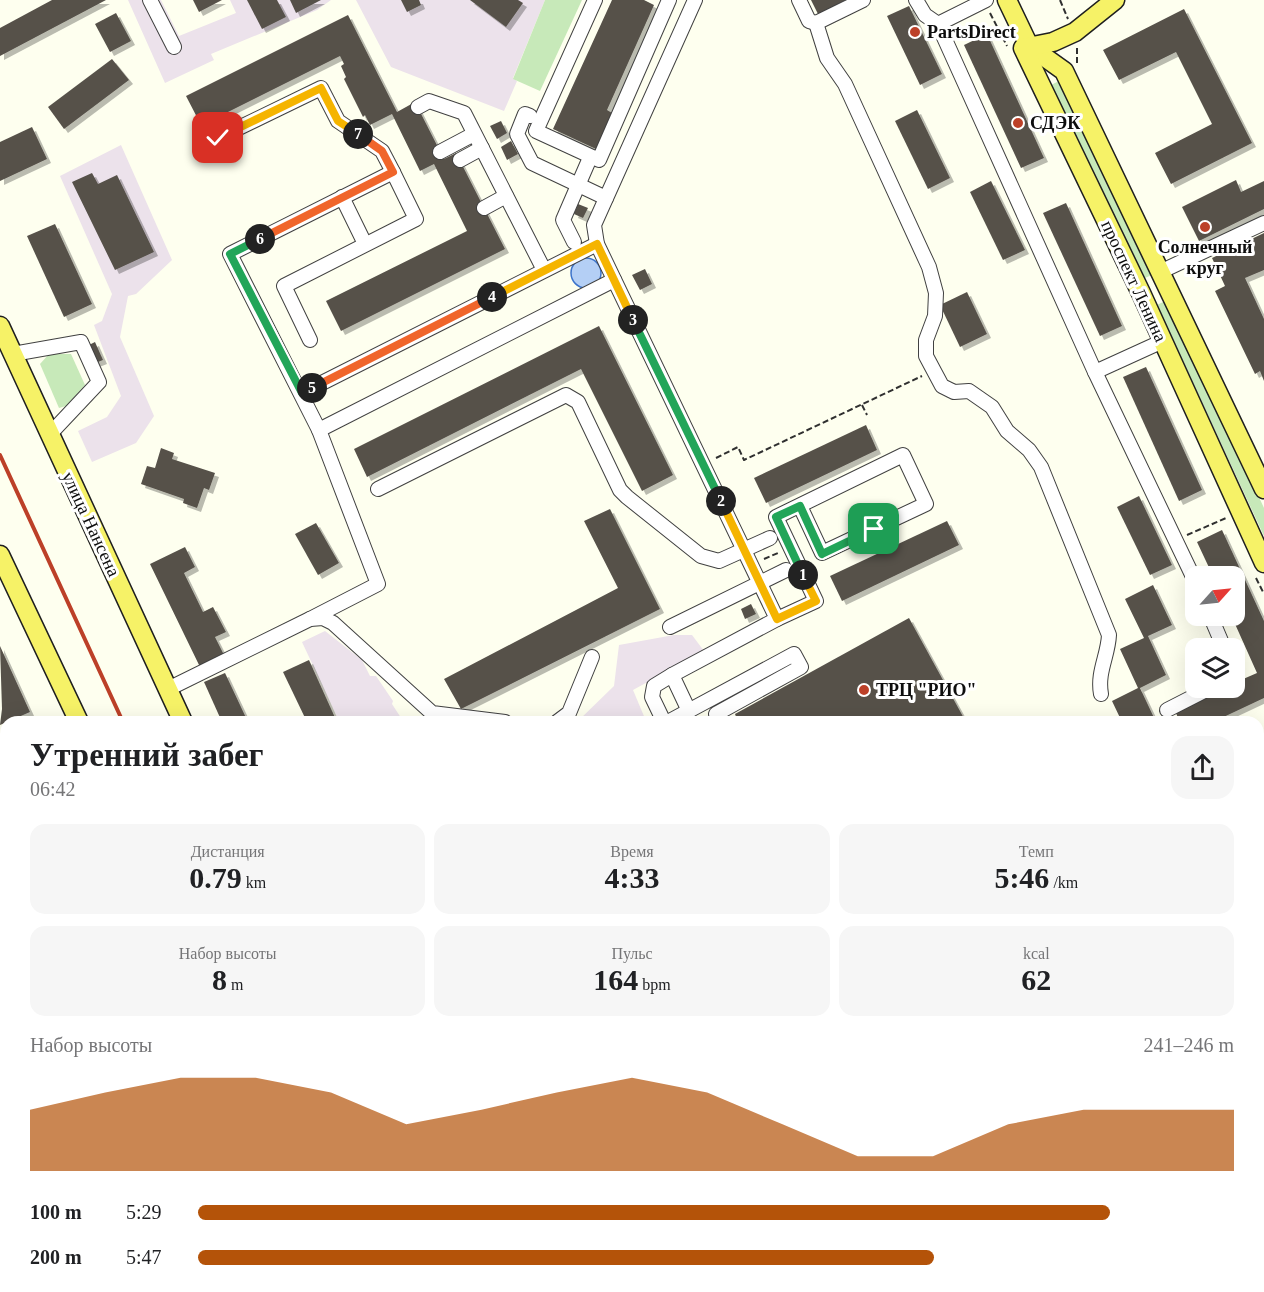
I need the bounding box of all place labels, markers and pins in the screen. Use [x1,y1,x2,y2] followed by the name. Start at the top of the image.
[927,22,1016,42] place label: PartsDirect
[908,25,922,39] marker: PartsDirect
[192,112,243,163] pin
[1030,113,1080,133] place label: СДЭК
[1011,116,1025,130] marker: СДЭК
[343,119,373,149] pin: 7
[1198,220,1212,234] marker: Солнечный круг
[245,224,275,254] pin: 6
[1158,237,1252,278] place label: Солнечный круг
[477,282,507,312] pin: 4
[618,305,648,335] pin: 3
[297,373,327,403] pin: 5
[706,486,736,516] pin: 2
[848,503,899,554] pin
[788,560,818,590] pin: 1
[876,680,977,700] place label: ТРЦ "РИО"
[857,683,871,697] marker: ТРЦ "РИО"

